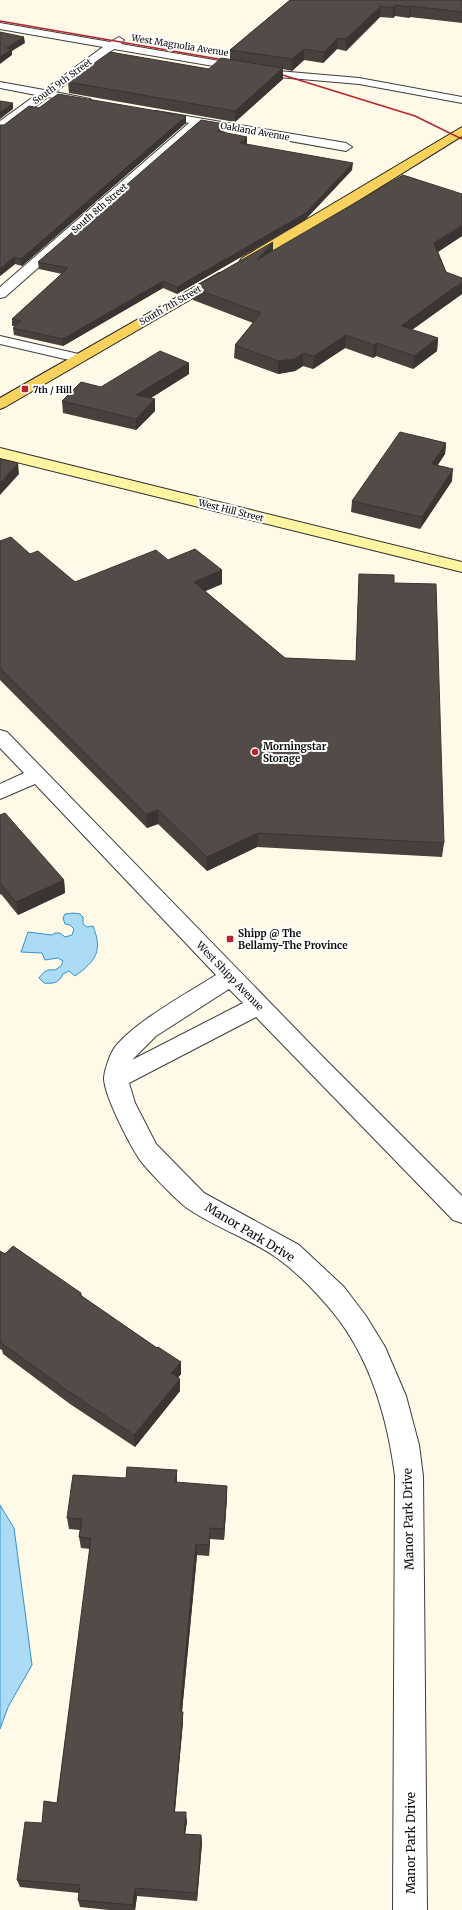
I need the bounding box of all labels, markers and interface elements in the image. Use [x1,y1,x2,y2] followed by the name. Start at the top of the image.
[130,32,230,58] street label: West Magnolia Avenue
[30,56,94,106] street label: South 9th Street
[220,120,291,143] street label: Oakland Avenue
[69,180,130,235] street label: South 8th Street
[137,282,204,327] street label: South 7th Street
[20,384,30,394] marker: 7th / Hill
[33,384,72,395] place label: 7th / Hill
[196,496,265,524] street label: West Hill Street
[263,740,327,765] place label: Morningstar Storage
[250,747,260,757] marker: Morningstar Storage
[238,927,348,952] place label: Shipp @ The Bellamy-The Province
[225,934,235,944] marker: Shipp @ The Bellamy-The Province
[193,938,266,1013] street label: West Shipp Avenue
[202,1199,298,1265] street label: Manor Park Drive
[400,1468,416,1570] street label: Manor Park Drive
[403,1792,418,1894] street label: Manor Park Drive

